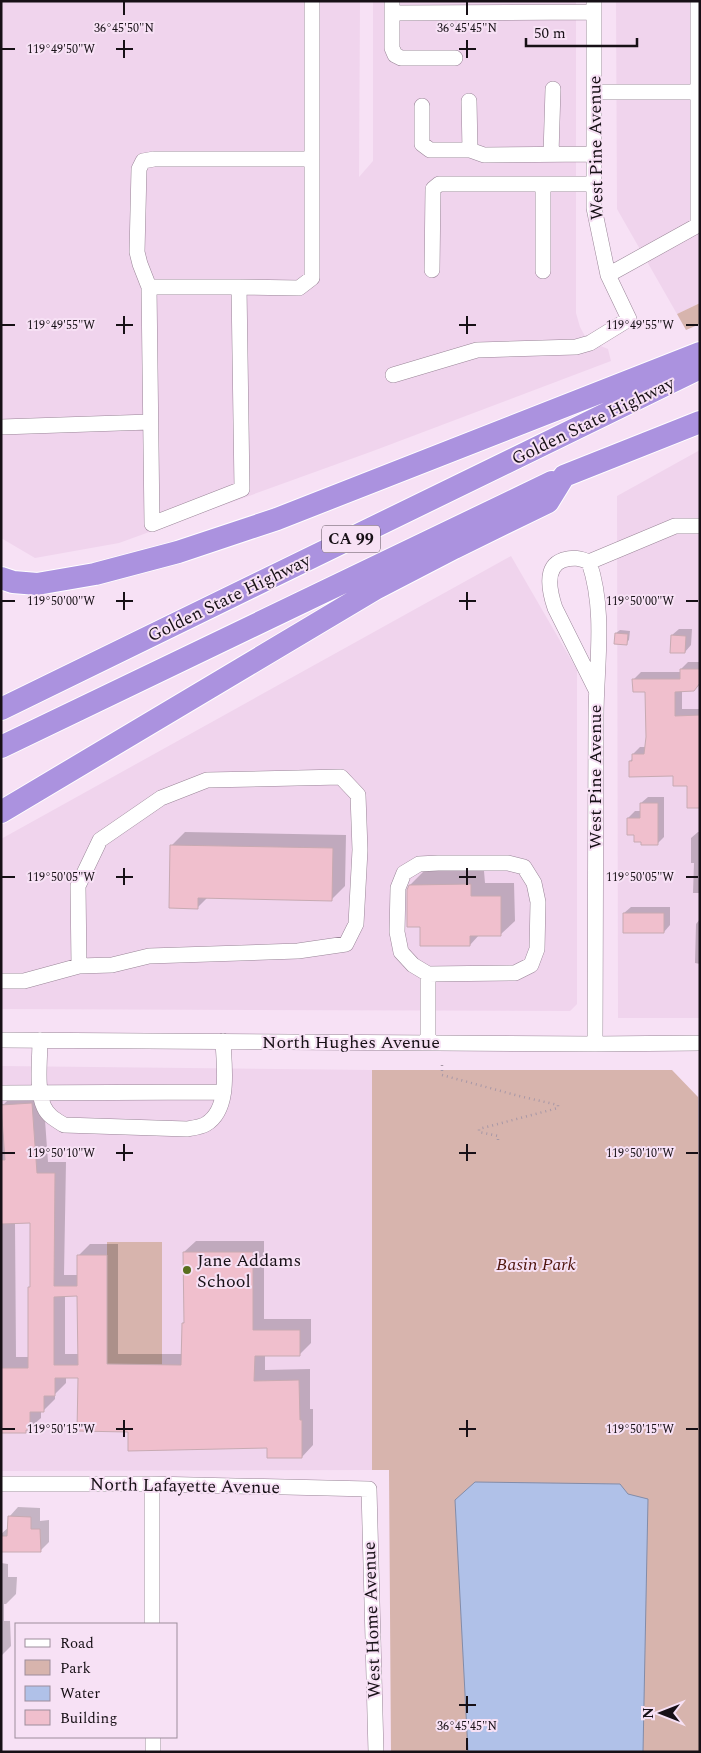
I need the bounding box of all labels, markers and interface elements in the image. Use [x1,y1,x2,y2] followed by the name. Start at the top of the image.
[526,15,637,47] scale bar
[94,19,154,38] text: 36°45'50"N
[437,19,497,38] text: 36°45'45"N
[534,22,566,45] text: 50 m
[27,40,95,59] text: 119°49'50"W
[581,75,611,221] street label: West Pine Avenue
[27,316,95,335] text: 119°49'55"W
[606,316,674,335] text: 119°49'55"W
[507,369,680,472] street label: Golden State Highway
[322,526,380,552] road number: CA 99
[143,546,316,649] street label: Golden State Highway
[27,592,95,611] text: 119°50'00"W
[606,592,674,611] text: 119°50'00"W
[582,705,609,849] street label: West Pine Avenue
[27,868,95,887] text: 119°50'05"W
[606,868,674,887] text: 119°50'05"W
[262,1029,440,1056] street label: North Hughes Avenue
[27,1144,95,1163] text: 119°50'10"W
[606,1144,674,1163] text: 119°50'10"W
[197,1247,301,1295] place label: Jane Addams School
[496,1251,577,1278] park label: Basin Park
[181,1264,193,1276] marker: Jane Addams School
[27,1420,95,1439] text: 119°50'15"W
[606,1420,674,1439] text: 119°50'15"W
[90,1471,280,1501] street label: North Lafayette Avenue
[356,1541,388,1699] street label: West Home Avenue
[15,1623,178,1738] legend
[60,1632,94,1655] text: Road
[60,1657,91,1680] text: Park
[60,1682,100,1705] text: Water
[636,1688,686,1738] north arrow
[60,1707,117,1730] text: Building
[638,1707,659,1719] text: N
[437,1717,497,1736] text: 36°45'45"N

